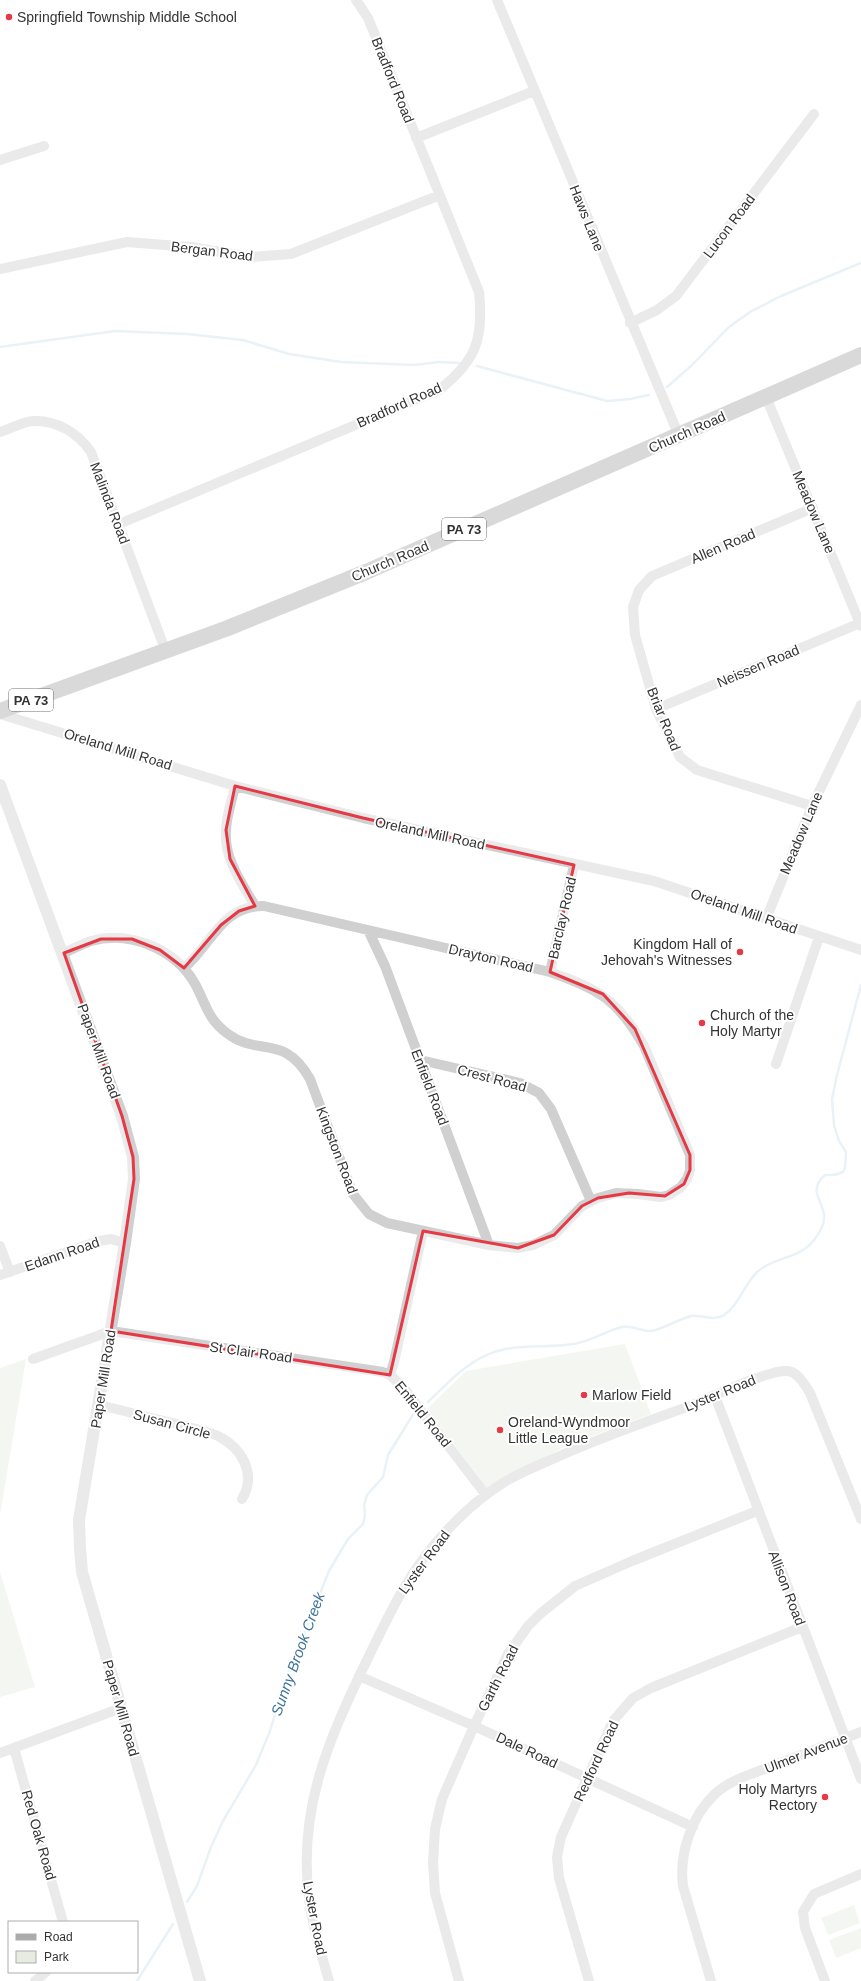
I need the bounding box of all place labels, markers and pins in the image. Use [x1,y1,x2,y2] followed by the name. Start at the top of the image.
[17,9,237,25] place label: Springfield Township Middle School
[4,12,14,22] marker: Springfield Township Middle School
[601,936,732,968] place label: Kingdom Hall of Jehovah's Witnesses
[735,947,745,957] marker: Kingdom Hall of Jehovah's Witnesses
[710,1007,794,1039] place label: Church of the Holy Martyr
[697,1018,707,1028] marker: Church of the Holy Martyr
[592,1387,671,1403] place label: Marlow Field
[579,1390,589,1400] marker: Marlow Field
[508,1414,630,1446] place label: Oreland-Wyndmoor Little League
[495,1425,505,1435] marker: Oreland-Wyndmoor Little League
[738,1781,817,1813] place label: Holy Martyrs Rectory
[820,1792,830,1802] marker: Holy Martyrs Rectory

